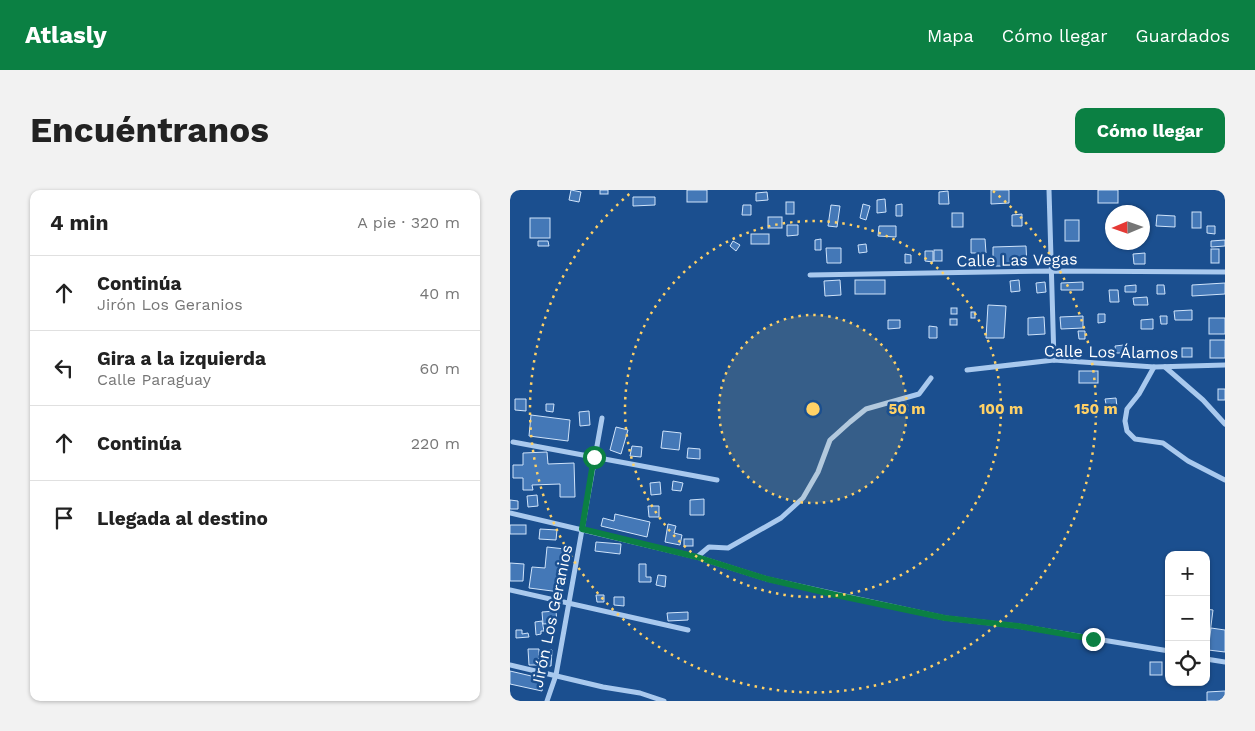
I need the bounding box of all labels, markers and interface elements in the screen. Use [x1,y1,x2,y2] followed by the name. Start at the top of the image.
[25,21,107,49] text: Atlasly
[927,25,974,46] text: Mapa
[1002,25,1108,46] text: Cómo llegar
[1136,25,1230,46] text: Guardados
[1075,108,1225,153] button: Cómo llegar
[30,109,269,151] text: Encuéntranos
[1105,205,1150,250] north arrow
[50,210,108,235] text: 4 min
[357,213,460,232] text: A pie · 320 m
[956,249,1078,271] street label: Calle Las Vegas
[97,272,181,295] text: Continúa
[50,279,78,307] icon: ahead
[420,284,460,303] text: 40 m
[97,295,243,314] text: Jirón Los Geranios
[1044,341,1178,363] street label: Calle Los Álamos
[97,347,266,370] text: Gira a la izquierda
[50,354,78,382] icon: left
[420,359,460,378] text: 60 m
[97,370,211,389] text: Calle Paraguay
[804,400,822,418] centre of rings
[889,400,925,418] text: 50 m
[979,400,1023,418] text: 100 m
[1074,400,1118,418] text: 150 m
[50,429,78,457] icon: ahead
[97,432,181,455] text: Continúa
[411,434,460,453] text: 220 m
[583,446,606,469] route start
[50,504,78,532] icon: arrive
[97,507,268,530] text: Llegada al destino
[528,543,576,689] street label: Jirón Los Geranios
[1165,551,1210,686] map controls
[1165,551,1210,596] button: +
[1165,596,1210,641] button: −
[1082,628,1105,651] route end
[1165,641,1210,686] button: locate

